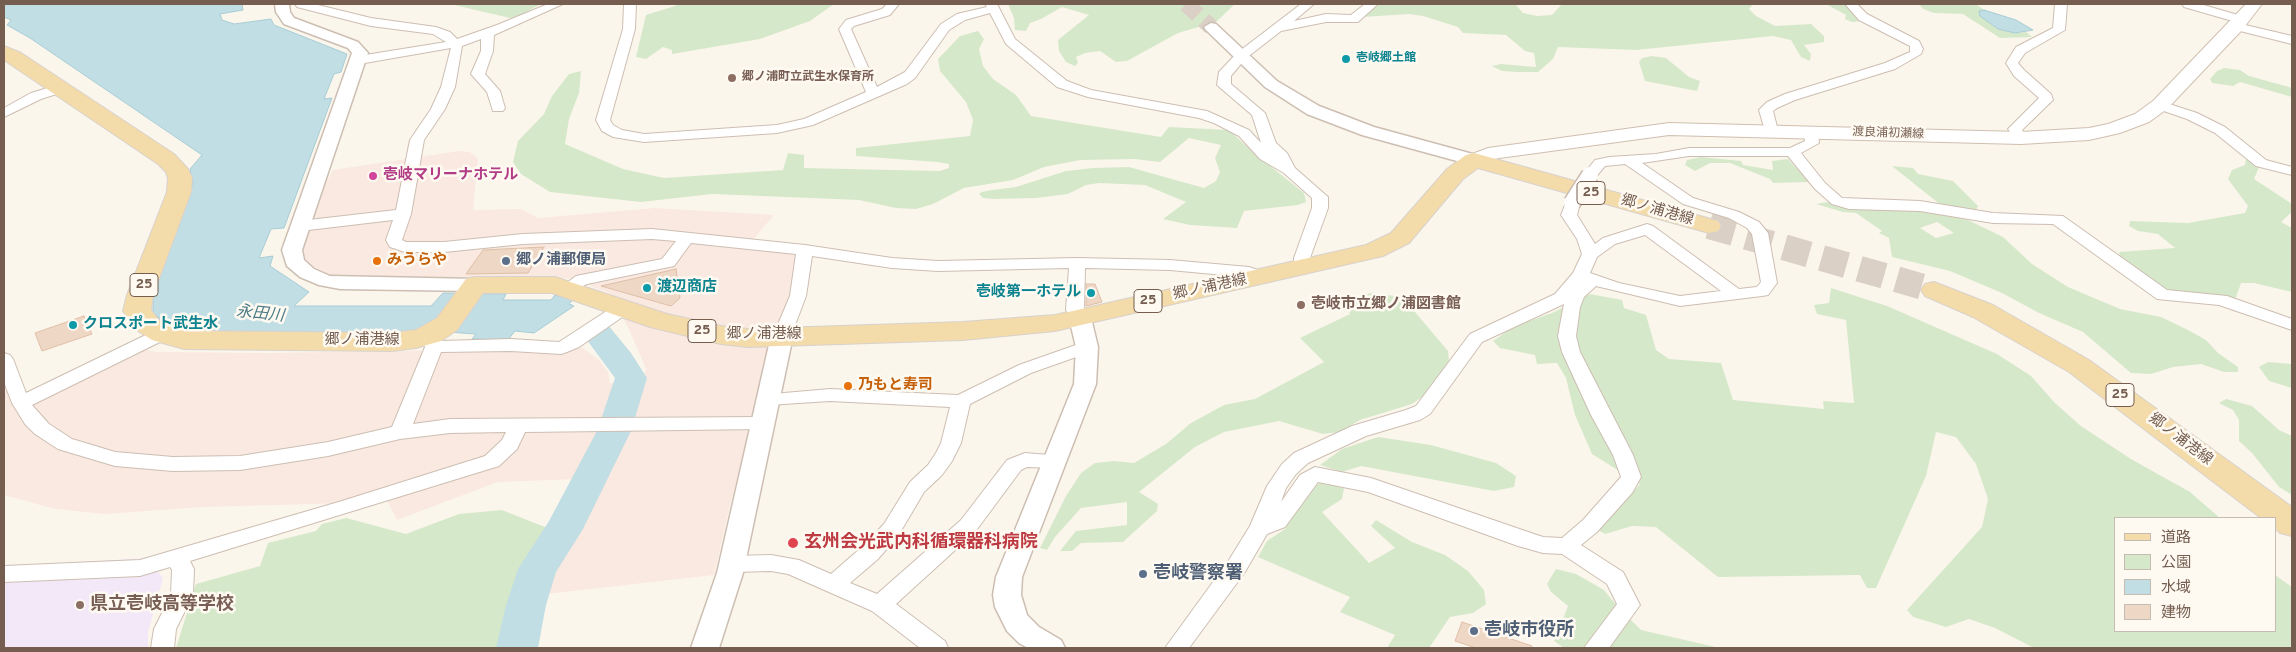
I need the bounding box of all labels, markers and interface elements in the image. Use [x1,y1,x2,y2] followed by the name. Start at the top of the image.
[1356,52,1416,66] place label: 壱岐郷土館
[1340,53,1352,65] marker: 壱岐郷土館
[742,71,874,85] place label: 郷ノ浦町立武生水保育所
[726,72,738,84] marker: 郷ノ浦町立武生水保育所
[1852,126,1924,142] street label: 渡良浦初瀬線
[383,167,518,185] place label: 壱岐マリーナホテル
[367,170,379,182] marker: 壱岐マリーナホテル
[1577,182,1605,204] road number: 25
[1618,192,1696,230] street label: 郷ノ浦港線
[387,252,447,270] place label: みうらや
[516,252,606,270] place label: 郷ノ浦郵便局
[371,255,383,267] marker: みうらや
[500,255,512,267] marker: 郷ノ浦郵便局
[1171,271,1249,305] street label: 郷ノ浦港線
[130,274,158,296] road number: 25
[657,279,717,297] place label: 渡辺商店
[641,282,653,294] marker: 渡辺商店
[976,284,1081,302] place label: 壱岐第一ホテル
[1085,287,1097,299] marker: 壱岐第一ホテル
[1134,290,1162,312] road number: 25
[1311,296,1461,314] place label: 壱岐市立郷ノ浦図書館
[1295,299,1307,311] marker: 壱岐市立郷ノ浦図書館
[235,303,285,327] water label: 永田川
[83,316,218,334] place label: クロスポート武生水
[67,319,79,331] marker: クロスポート武生水
[688,320,716,342] road number: 25
[727,326,801,344] street label: 郷ノ浦港線
[325,332,399,350] street label: 郷ノ浦港線
[858,377,933,395] place label: 乃もと寿司
[842,380,854,392] marker: 乃もと寿司
[2106,384,2134,406] road number: 25
[2145,410,2215,470] street label: 郷ノ浦港線
[2114,517,2276,632] legend
[2161,529,2191,548] text: 道路
[804,532,1038,554] place label: 玄州会光武内科循環器科病院
[786,536,800,550] marker: 玄州会光武内科循環器科病院
[2161,554,2191,573] text: 公園
[1153,563,1243,585] place label: 壱岐警察署
[1137,568,1149,580] marker: 壱岐警察署
[2161,579,2191,598] text: 水域
[90,594,234,616] place label: 県立壱岐高等学校
[74,599,86,611] marker: 県立壱岐高等学校
[2161,604,2191,623] text: 建物
[1484,620,1574,642] place label: 壱岐市役所
[1468,625,1480,637] marker: 壱岐市役所

